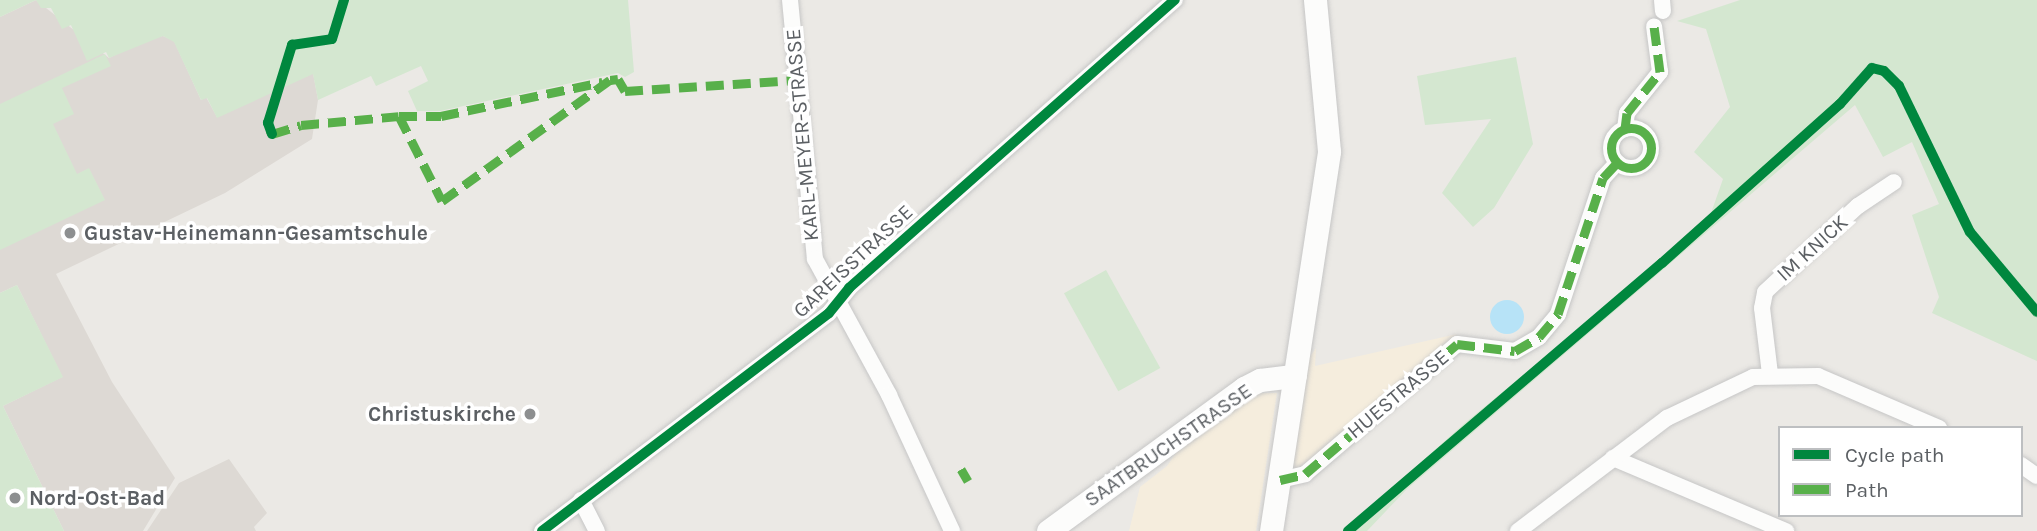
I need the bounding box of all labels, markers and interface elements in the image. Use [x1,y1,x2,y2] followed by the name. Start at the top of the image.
[780,28,824,242] street label: KARL-MEYER-STRASSE
[788,199,918,323] street label: GAREISSTRASSE
[1771,209,1853,287] street label: IM KNICK
[84,220,428,246] place label: Gustav-Heinemann-Gesamtschule
[62,225,78,241] marker: Gustav-Heinemann-Gesamtschule
[1342,344,1454,444] street label: HUESTRASSE
[1080,378,1256,512] street label: SAATBRUCHSTRASSE
[368,401,516,427] place label: Christuskirche
[522,406,538,422] marker: Christuskirche
[1778,426,2023,517] legend
[1845,443,1945,467] text: Cycle path
[1845,478,1889,502] text: Path
[29,485,165,511] place label: Nord-Ost-Bad
[7,490,23,506] marker: Nord-Ost-Bad

